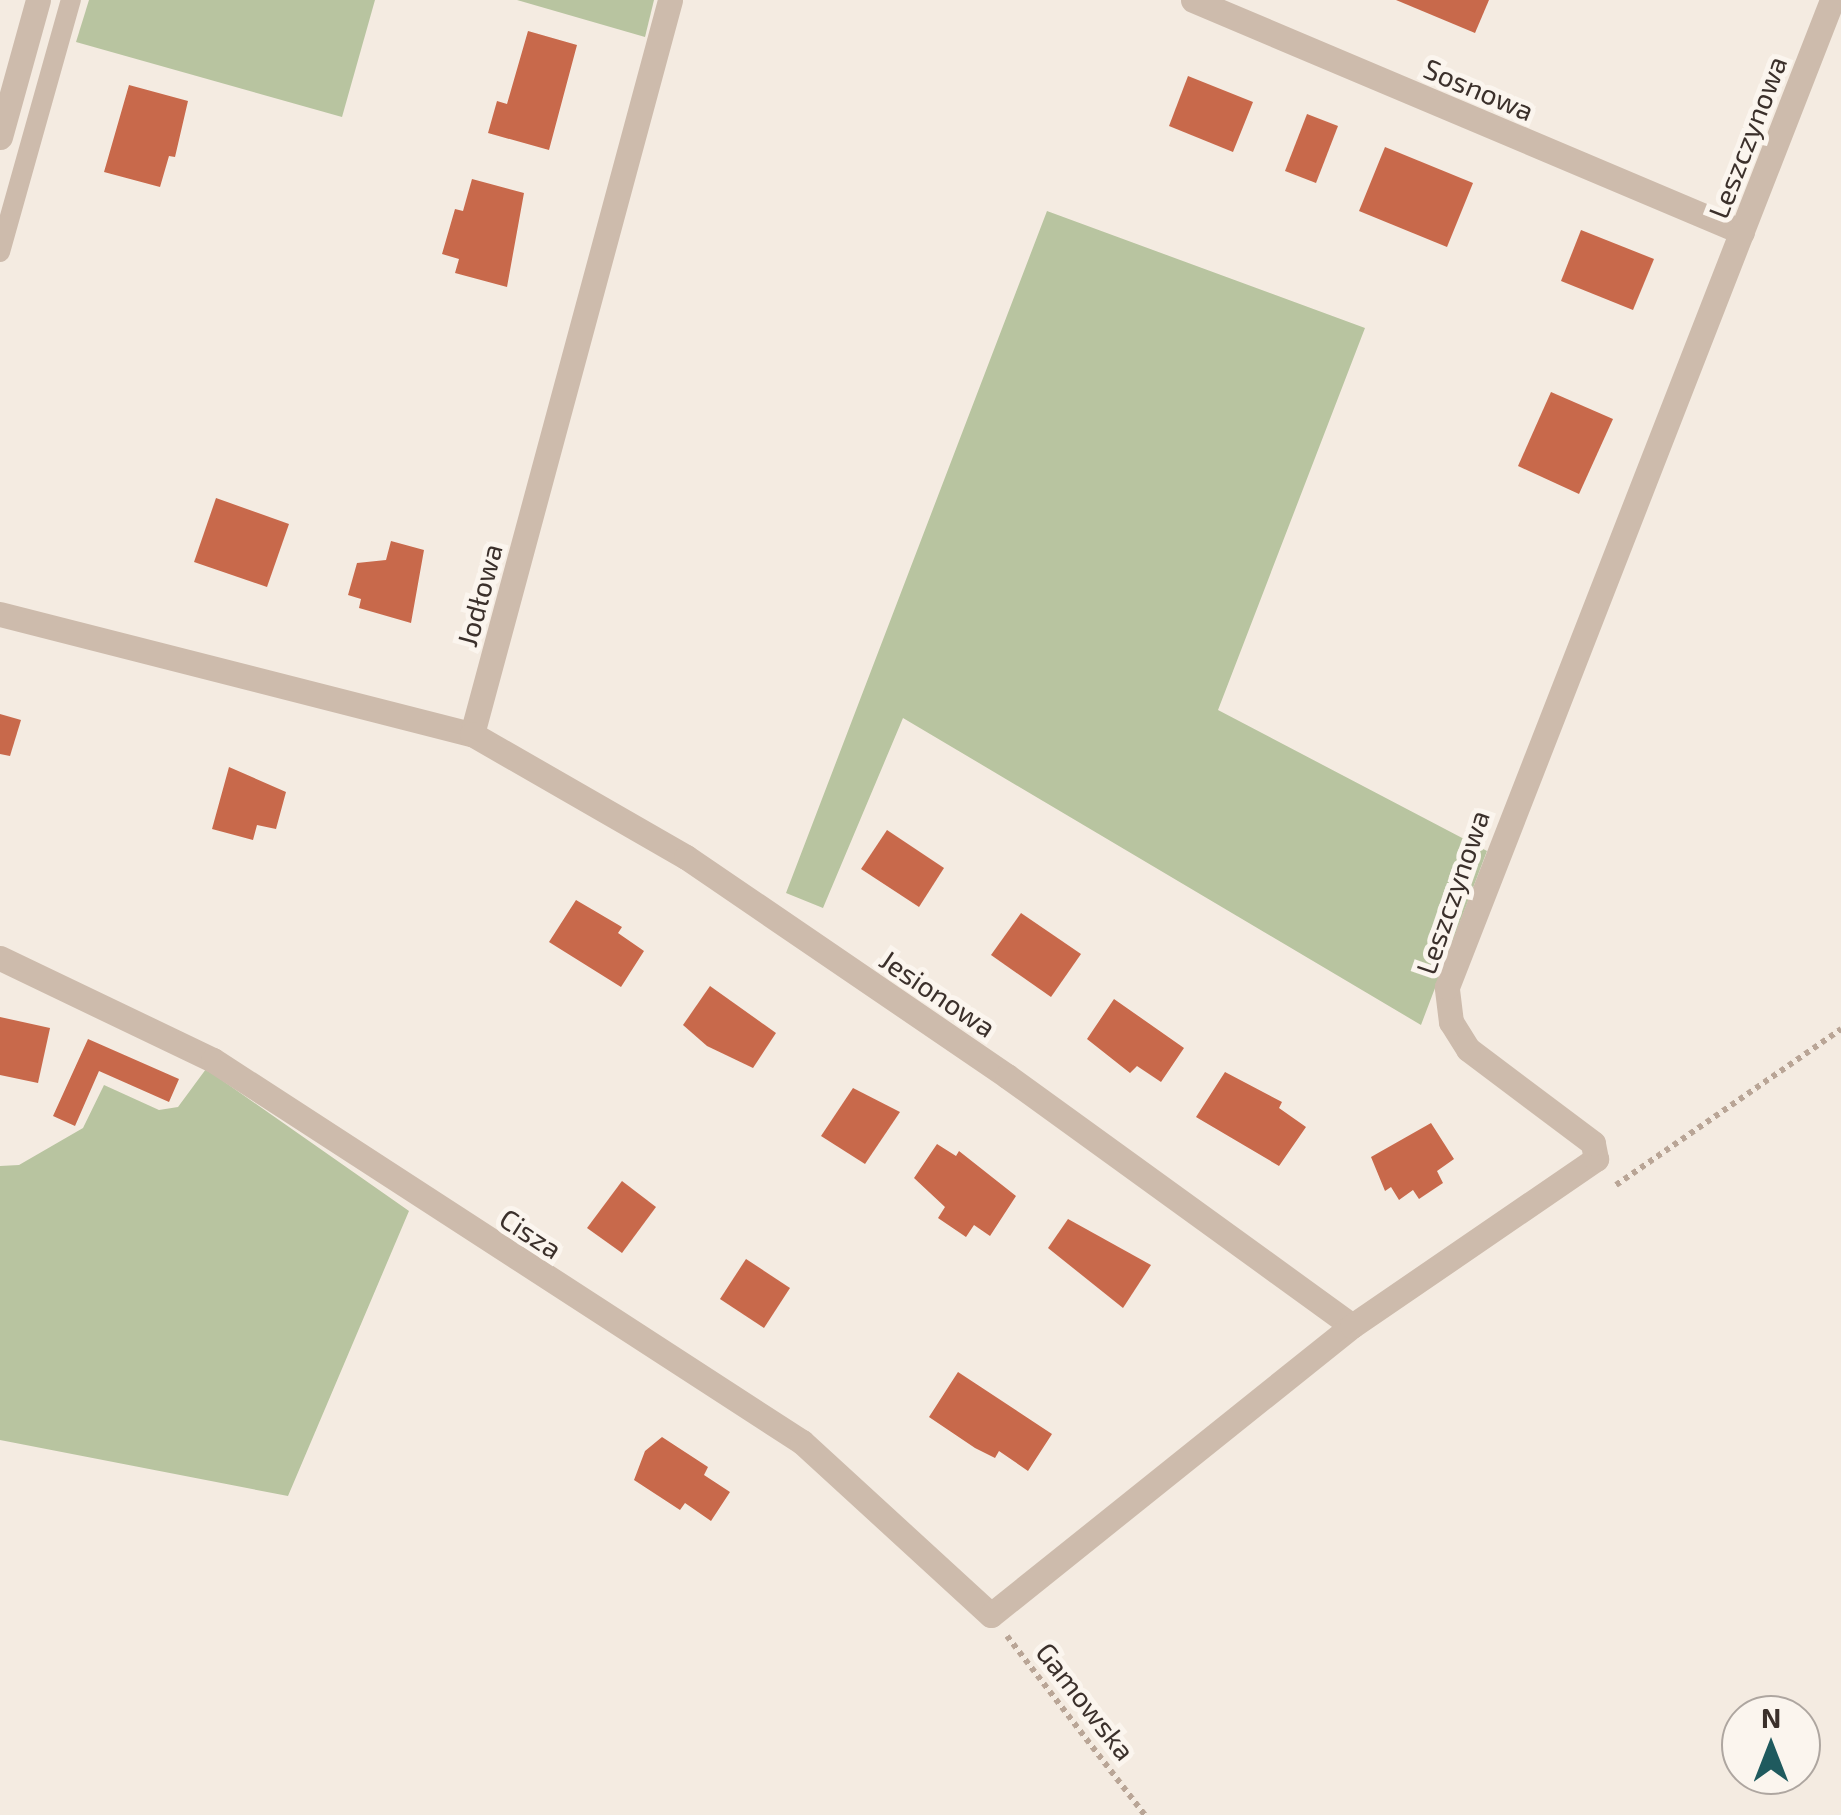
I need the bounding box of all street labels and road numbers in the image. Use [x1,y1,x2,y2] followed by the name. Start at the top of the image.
[1419,51,1539,127] street label: Sosnowa
[1701,51,1793,223] street label: Leszczynowa
[449,540,509,650] street label: Jodłowa
[1408,806,1496,978] street label: Leszczynowa
[874,942,1002,1044] street label: Jesionowa
[494,1201,568,1265] street label: Cisza
[1030,1635,1142,1767] street label: Gamowska

